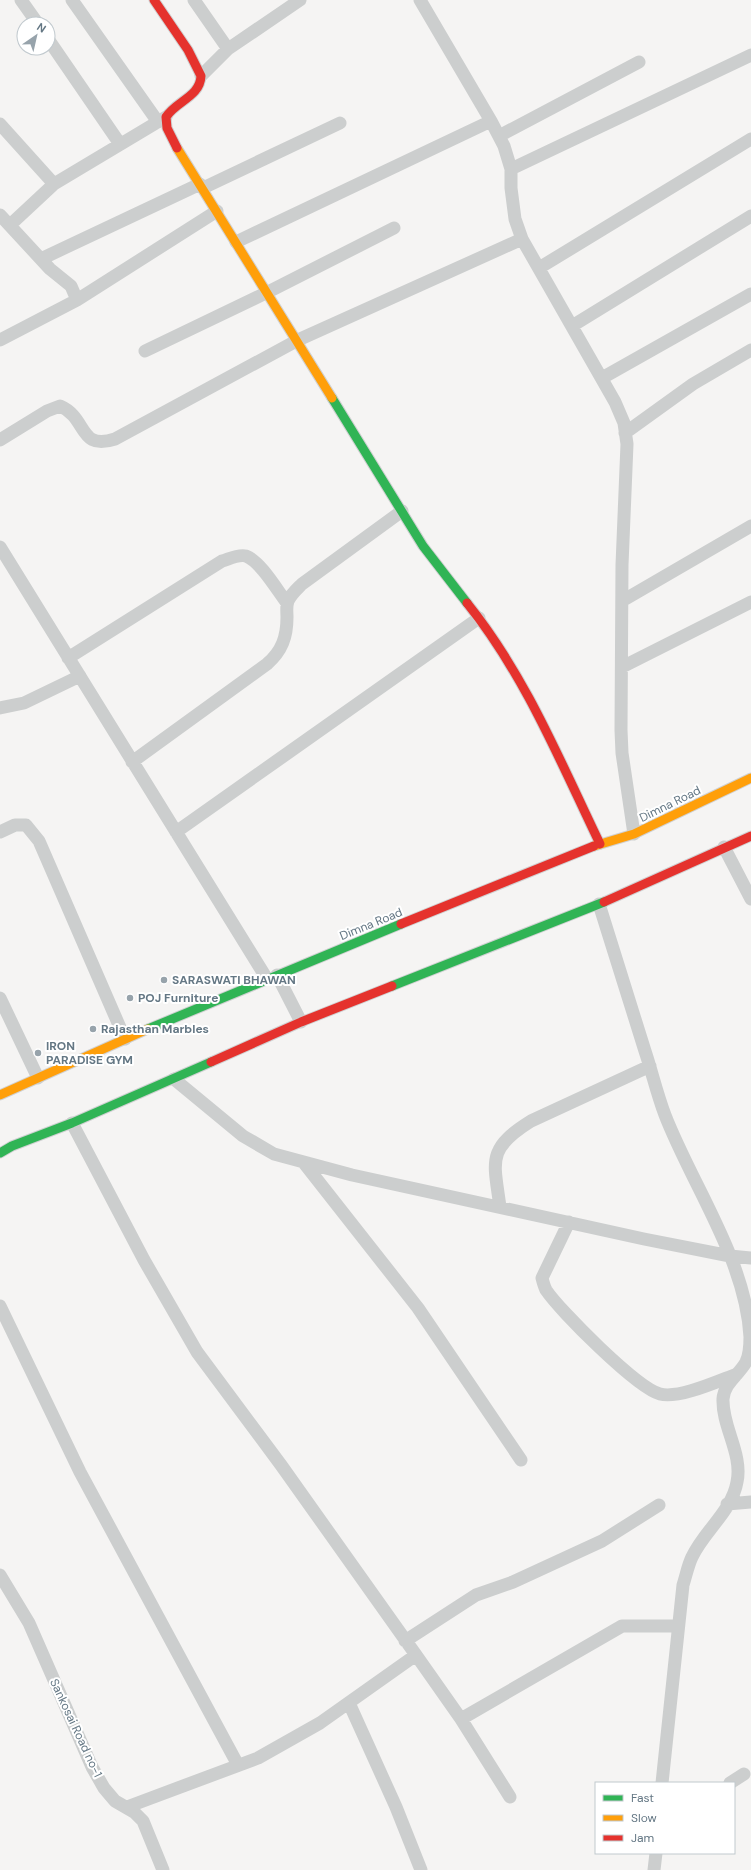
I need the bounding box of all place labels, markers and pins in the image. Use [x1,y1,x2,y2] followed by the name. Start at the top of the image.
[172,972,296,988] place label: SARASWATI BHAWAN
[159,975,169,985] marker: SARASWATI BHAWAN
[138,990,218,1006] place label: POJ Furniture
[125,993,135,1003] marker: POJ Furniture
[101,1021,209,1037] place label: Rajasthan Marbles
[88,1024,98,1034] marker: Rajasthan Marbles
[46,1038,133,1068] place label: IRON PARADISE GYM
[33,1048,43,1058] marker: IRON PARADISE GYM

